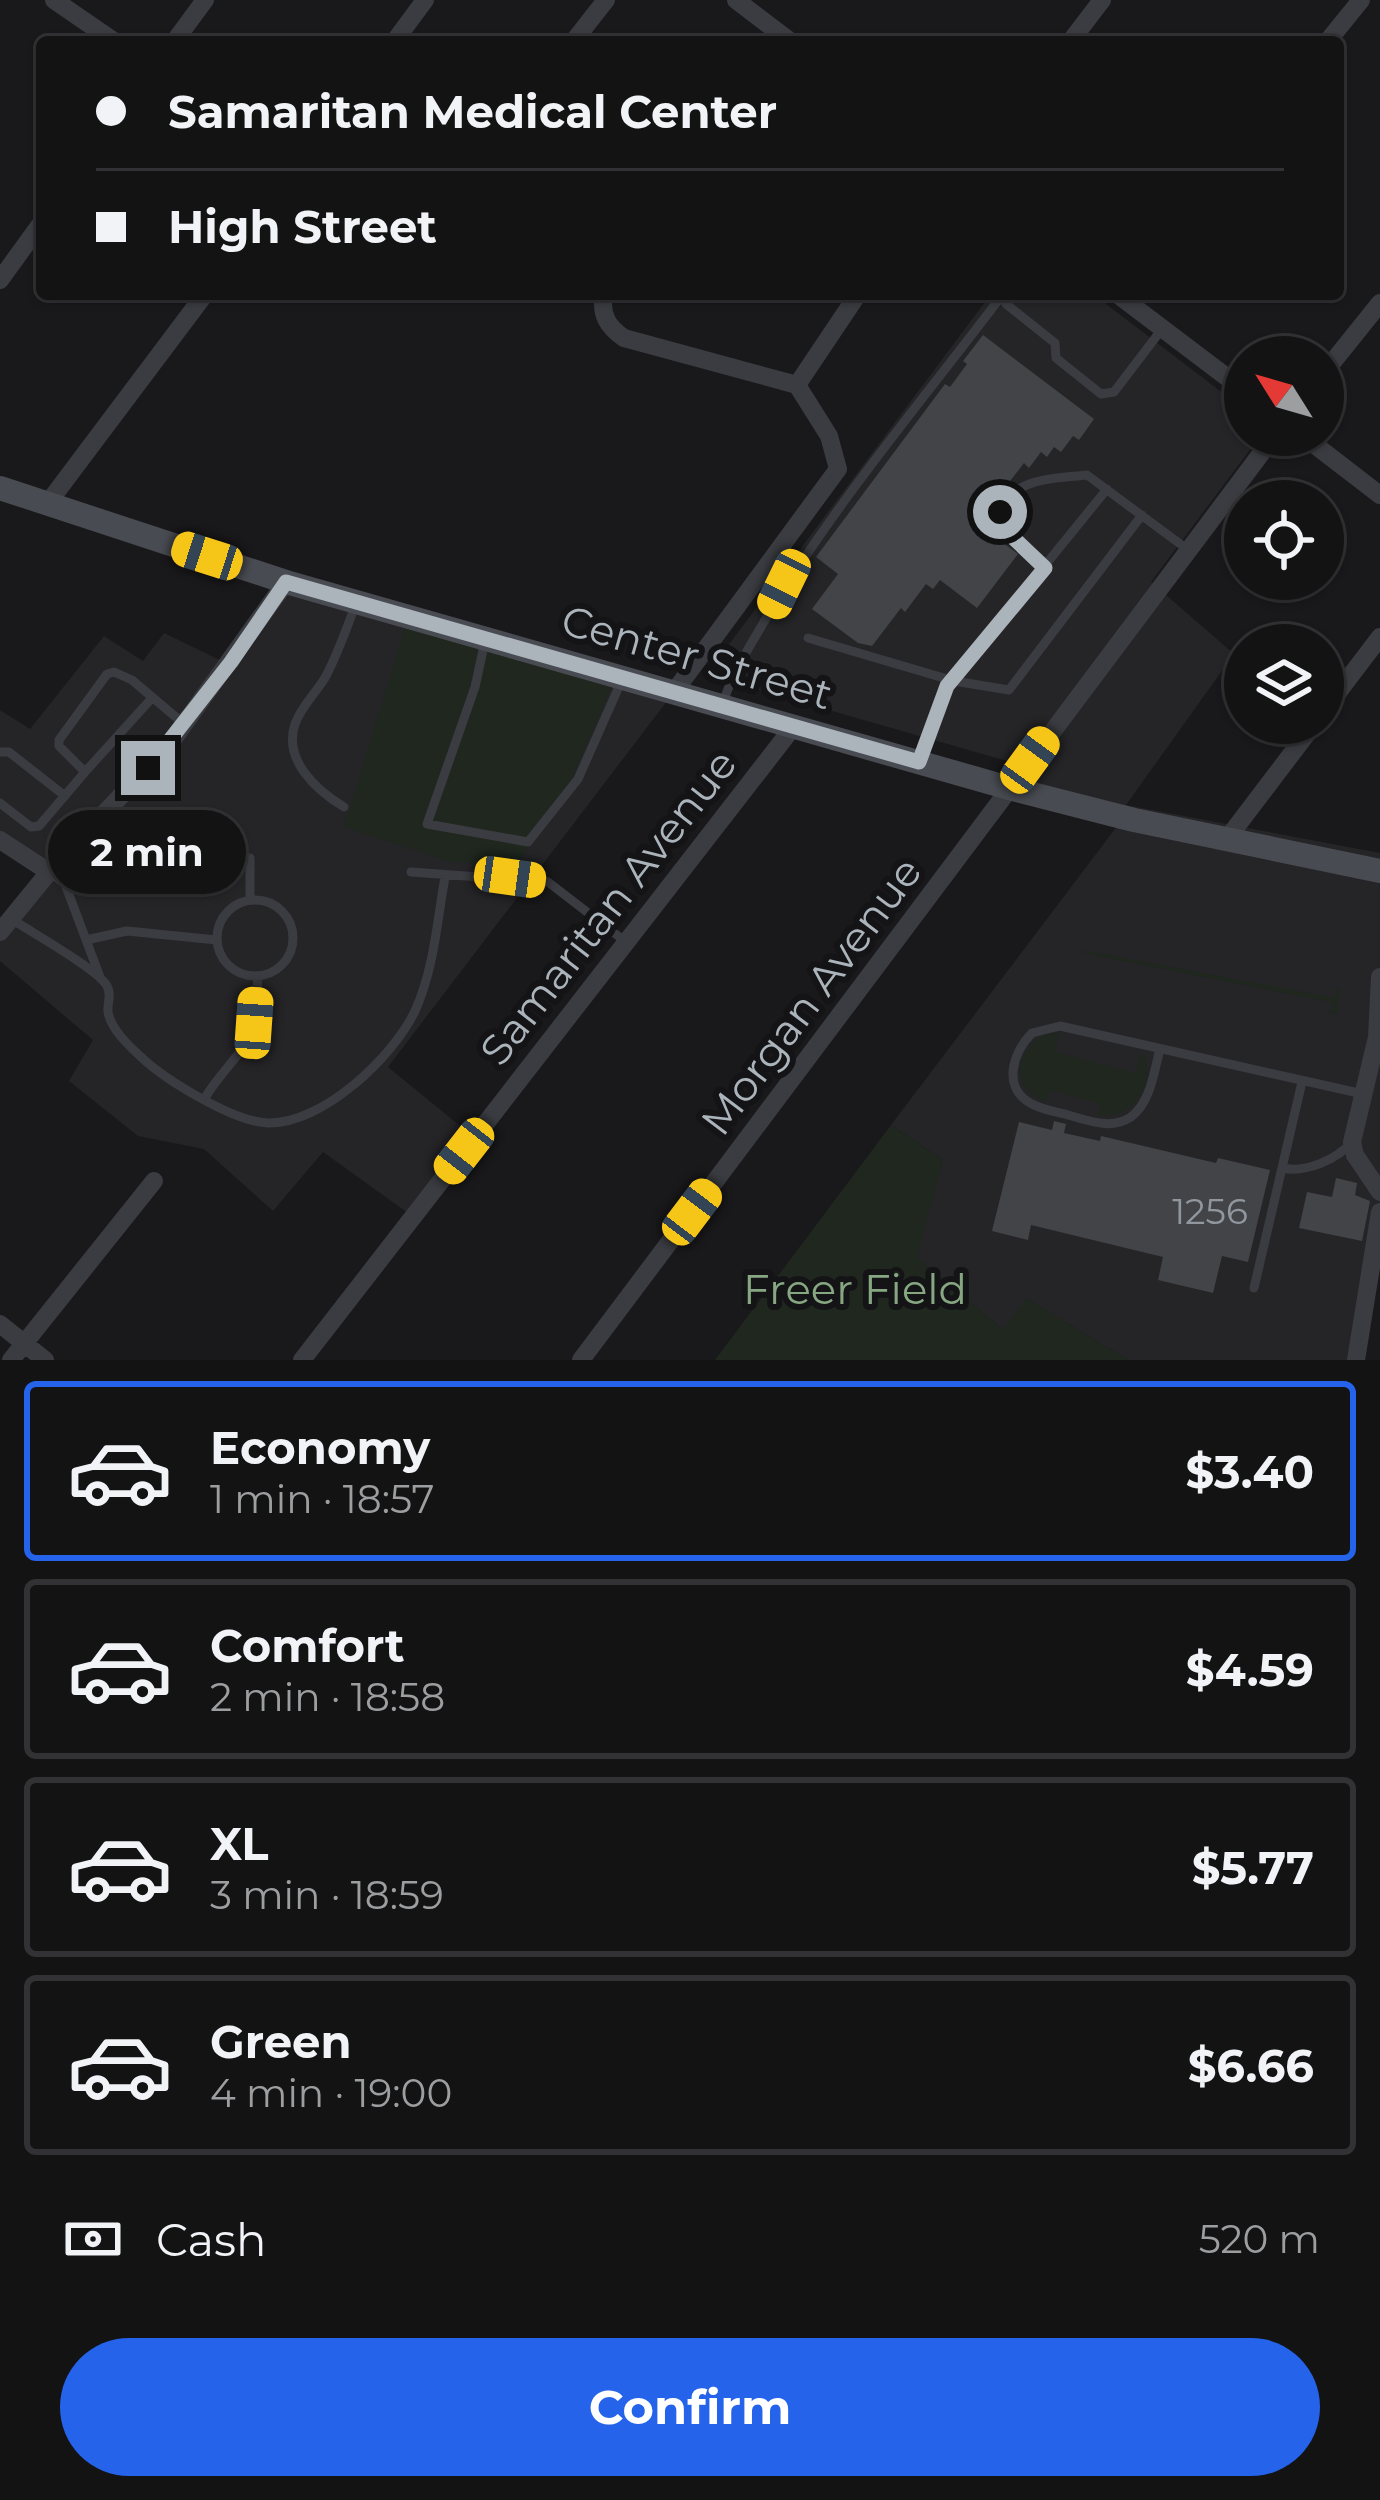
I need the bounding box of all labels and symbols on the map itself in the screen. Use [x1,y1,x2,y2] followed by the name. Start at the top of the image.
[1224,336,1344,456] north arrow
[973,485,1027,539] route start
[167,528,247,584] car
[752,544,816,624] car
[556,594,838,720] street label: Center Street
[994,720,1066,800] car
[469,739,747,1075] street label: Samaritan Avenue
[121,741,175,795] route end
[49,810,247,894] callout: 2 min
[690,847,932,1145] street label: Morgan Avenue
[472,854,548,900] car
[234,986,274,1060] car
[428,1112,500,1190] car
[656,1172,728,1252] car
[1172,1189,1248,1233] house number: 1256
[743,1263,967,1315] park label: Freer Field

